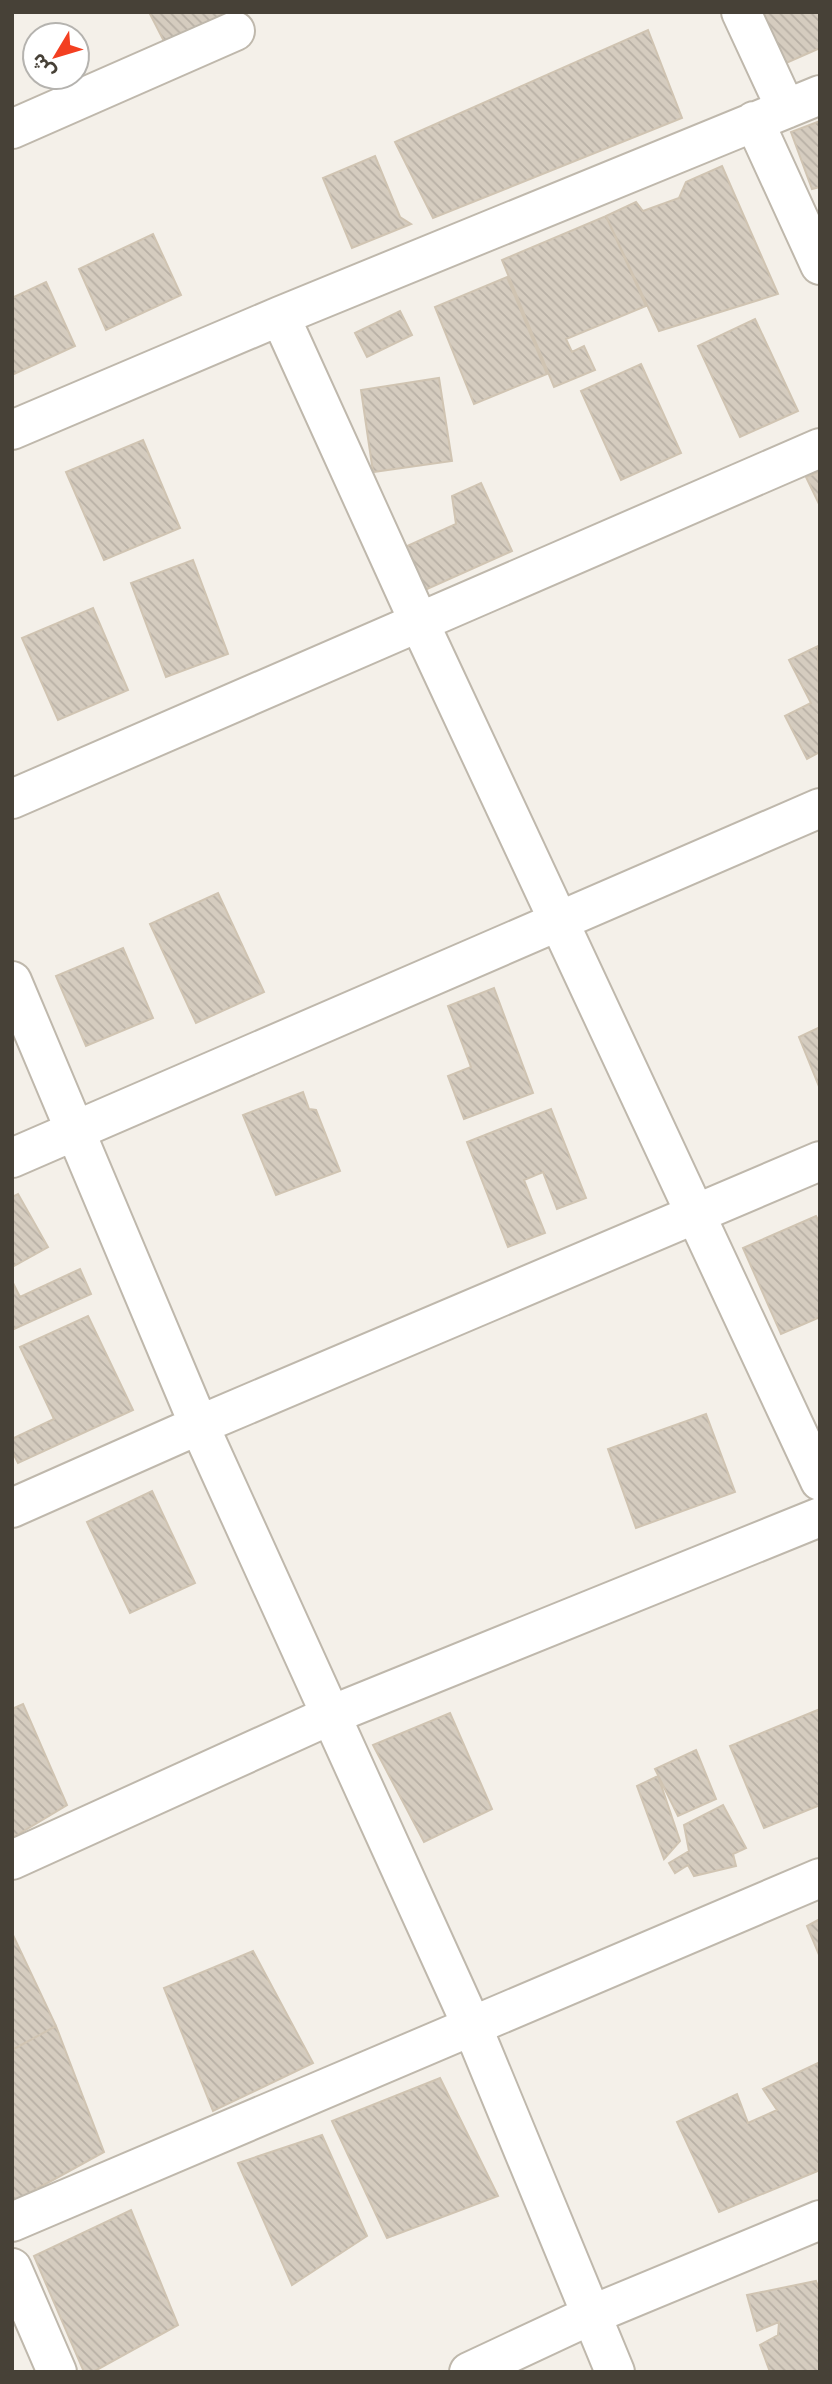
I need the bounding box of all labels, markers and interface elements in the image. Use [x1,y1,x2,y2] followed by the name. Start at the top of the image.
[21,21,91,91] north arrow
[26,49,60,83] text: ش

